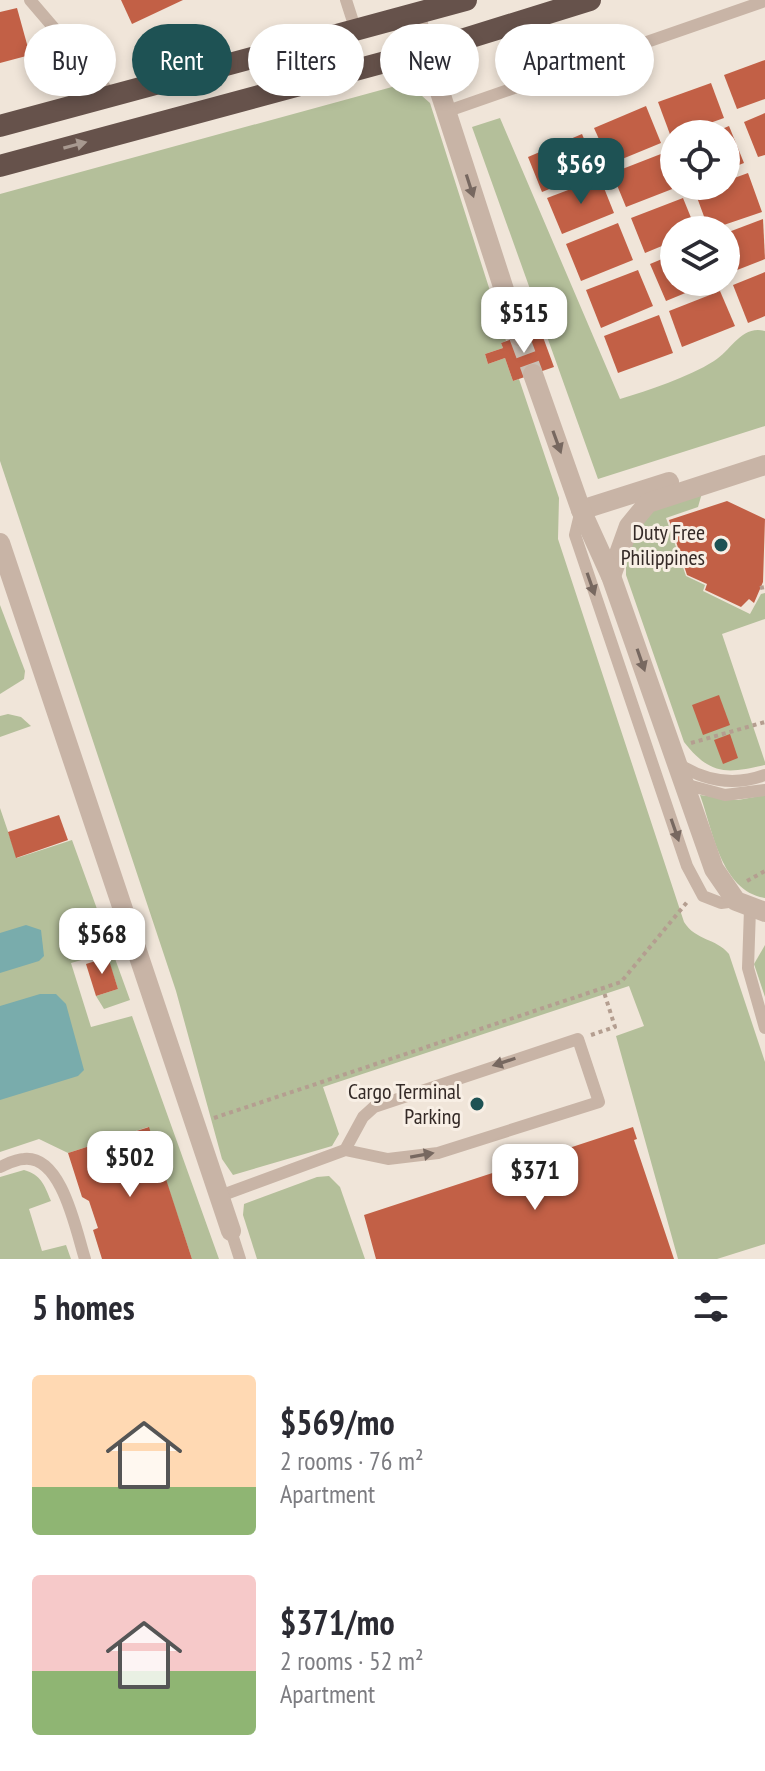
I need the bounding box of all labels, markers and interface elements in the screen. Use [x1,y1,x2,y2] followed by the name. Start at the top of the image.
[24,24,116,96] chip: Buy
[132,24,232,96] chip: Rent
[248,24,364,96] chip: Filters
[380,24,479,96] chip: New
[495,24,654,96] chip: Apartment
[660,120,740,296] map controls
[660,120,740,200] button: locate
[534,138,628,206] pin: $569
[63,139,88,151] one-way arrow
[556,147,606,180] text: $569
[464,174,476,198] one-way arrow
[660,216,740,296] button: layers
[477,287,571,355] pin: $515
[499,296,549,329] text: $515
[551,430,564,454] one-way arrow
[621,518,705,571] place label: Duty Free Philippines
[712,536,730,554] marker: Duty Free Philippines
[585,572,597,596] one-way arrow
[635,649,648,673] one-way arrow
[669,818,681,842] one-way arrow
[55,908,149,976] pin: $568
[77,917,127,950] text: $568
[491,1057,515,1069] one-way arrow
[348,1077,462,1130] place label: Cargo Terminal Parking
[468,1095,486,1113] marker: Cargo Terminal Parking
[83,1131,177,1199] pin: $502
[105,1140,155,1173] text: $502
[488,1144,582,1212] pin: $371
[410,1149,435,1161] one-way arrow
[510,1153,560,1186] text: $371
[32,1285,135,1329] text: 5 homes
[689,1285,733,1329] icon: filters
[280,1400,395,1444] text: $569/mo
[96,1407,192,1503] icon: home
[280,1444,424,1477] text: 2 rooms · 76 m²
[280,1477,375,1510] text: Apartment
[280,1600,395,1644] text: $371/mo
[96,1607,192,1703] icon: home
[280,1644,424,1677] text: 2 rooms · 52 m²
[280,1677,375,1710] text: Apartment

